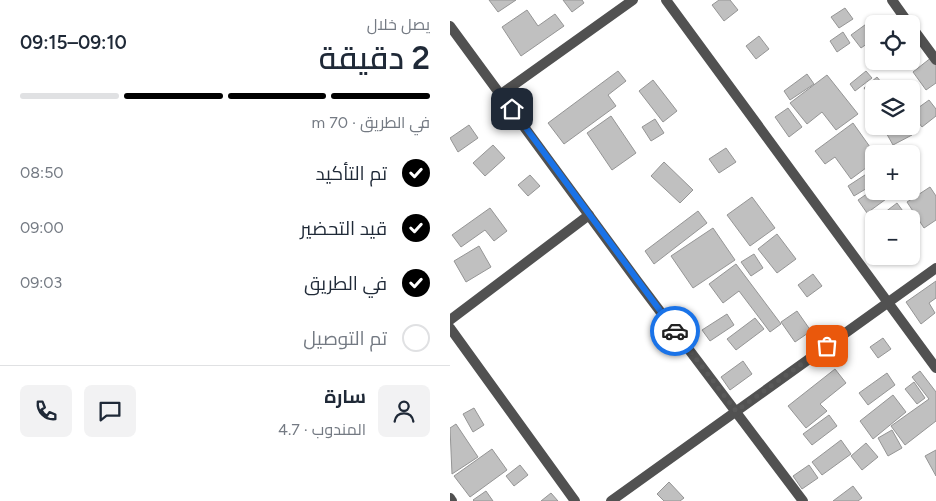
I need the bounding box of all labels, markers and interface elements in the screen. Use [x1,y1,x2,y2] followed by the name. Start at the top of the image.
[367,15,430,34] text: يصل خلال
[865,15,920,265] map controls
[865,15,920,70] button: locate
[20,31,127,54] text: 09:10–09:15
[319,39,430,77] text: 2 دقيقة
[865,80,920,135] button: layers
[491,88,533,130] pin
[498,95,526,123] icon: home
[312,113,430,132] text: في الطريق · 70 m
[865,145,920,200] button: +
[402,159,430,187] icon: check
[316,162,387,185] text: تم التأكيد
[20,163,64,182] text: 08:50
[865,210,920,265] button: −
[402,214,430,242] icon: check
[300,217,387,240] text: قيد التحضير
[20,218,64,237] text: 09:00
[402,269,430,297] icon: check
[304,272,387,295] text: في الطريق
[20,273,62,292] text: 09:03
[650,306,700,356] courier
[661,317,689,345] icon: car
[806,325,848,367] pin
[303,327,387,350] text: تم التوصيل
[813,332,841,360] icon: bag
[20,385,72,437] button: phone
[84,385,136,437] button: chat
[324,385,366,408] text: سارة
[378,385,430,437] button: person
[278,420,366,439] text: المندوب · 4.7

